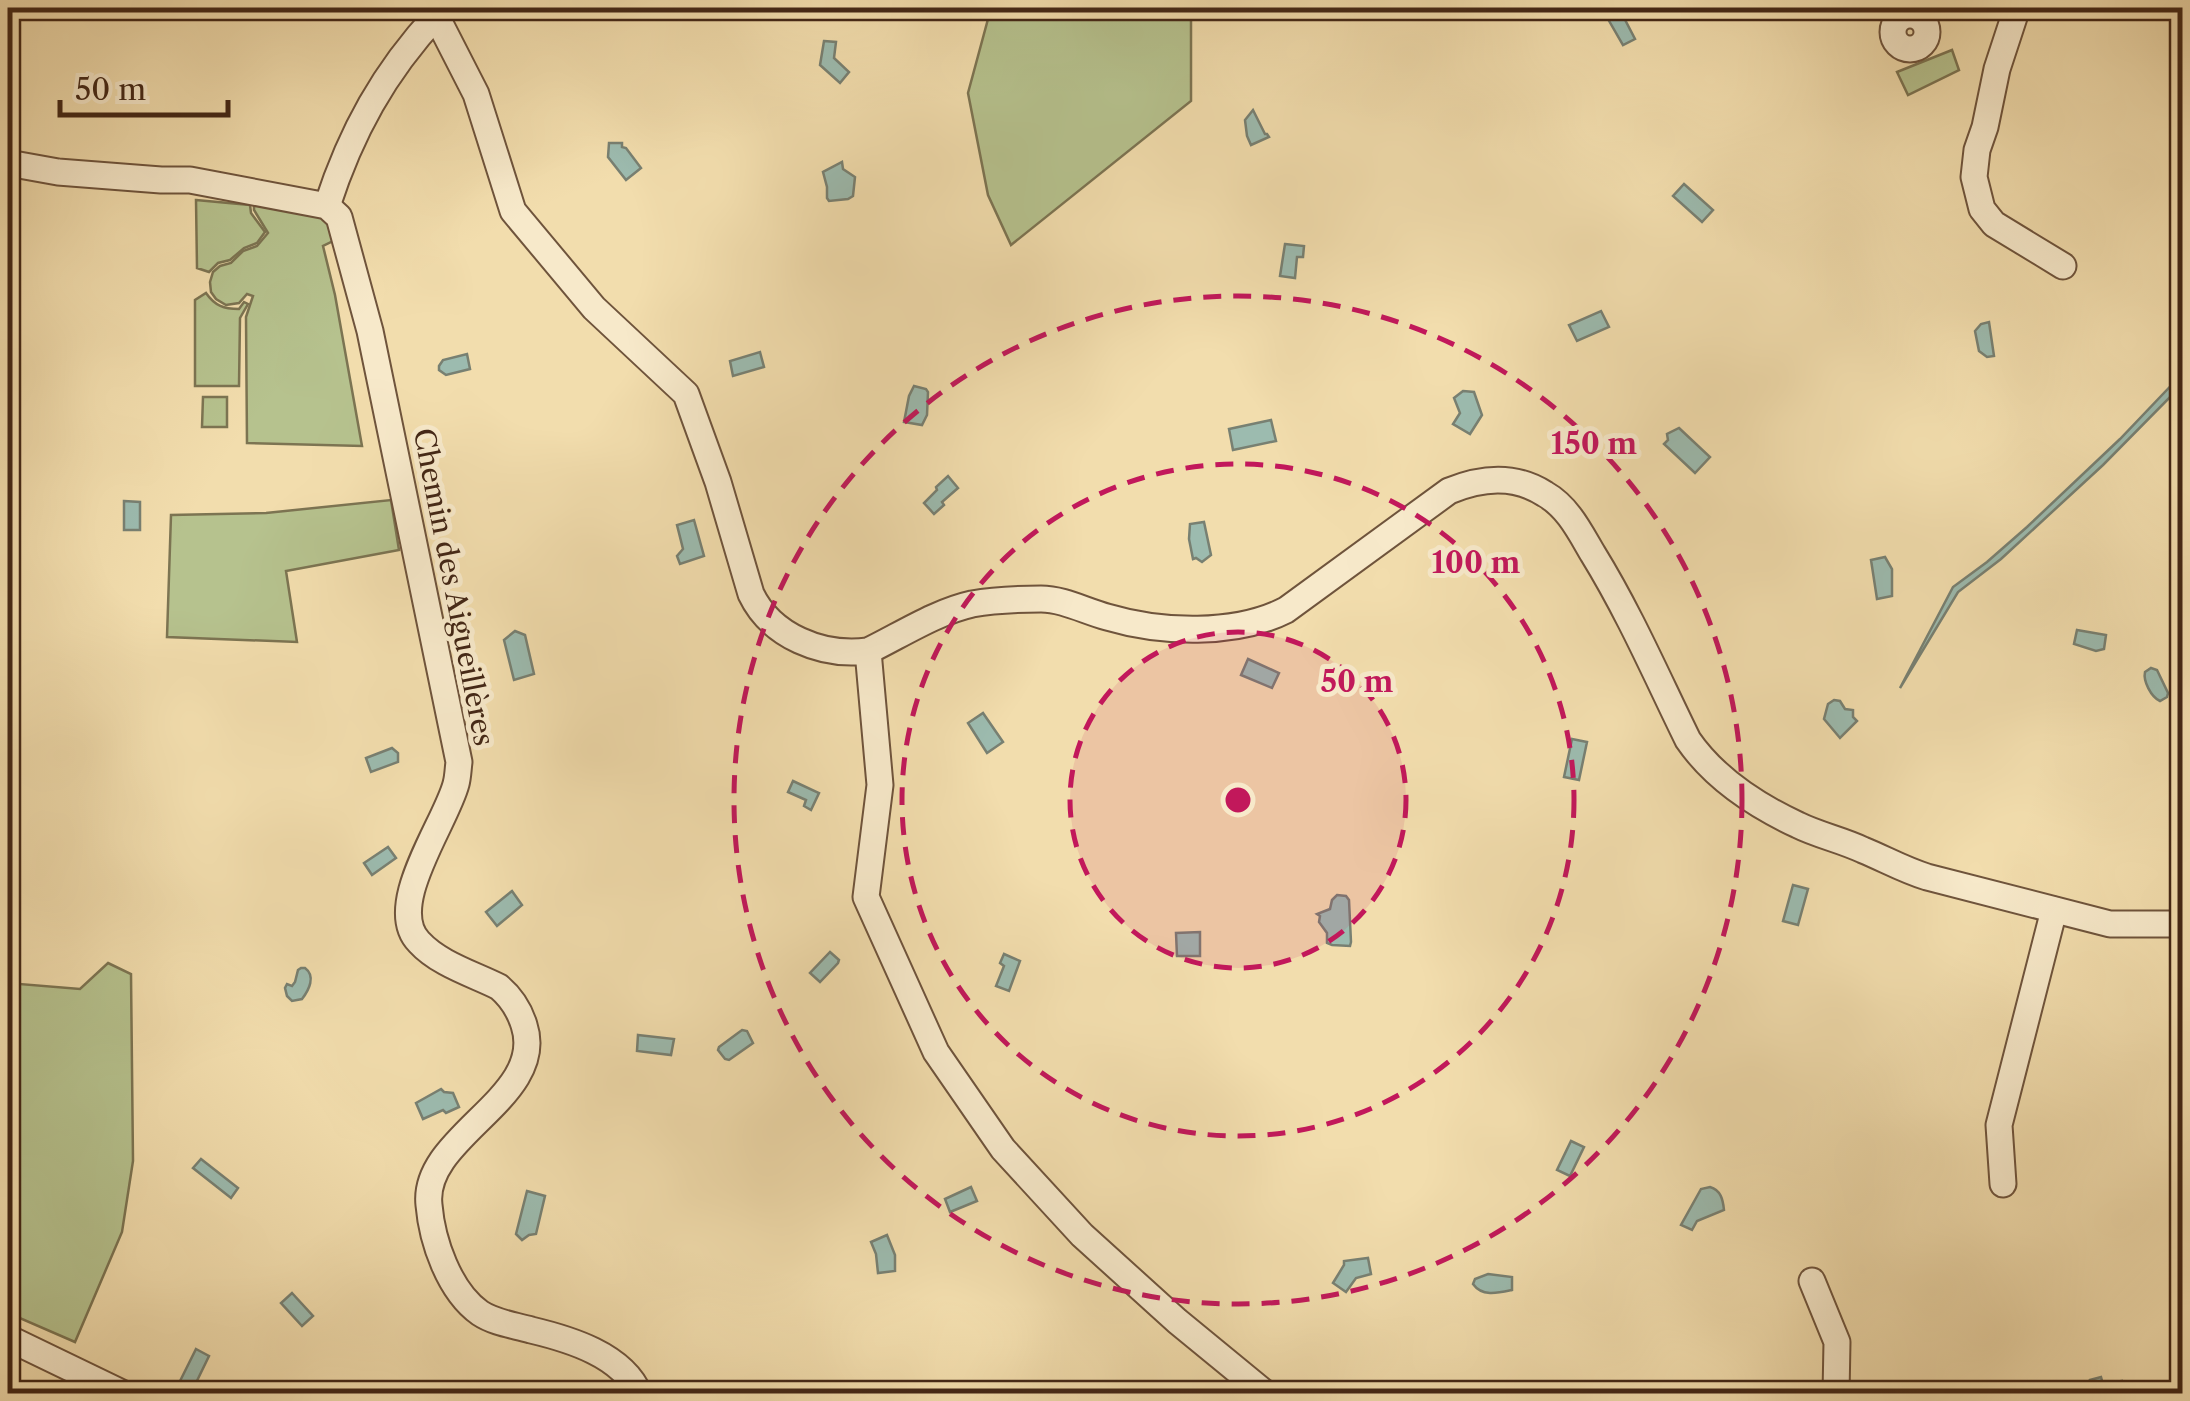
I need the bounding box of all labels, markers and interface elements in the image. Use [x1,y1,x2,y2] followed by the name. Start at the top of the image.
[60,55,228,117] scale bar
[75,71,146,108] text: 50 m
[407,425,501,749] street label: Chemin des Aigueillères
[1551,425,1637,462] text: 150 m
[1432,544,1521,581] text: 100 m
[1320,663,1394,700] text: 50 m
[1220,782,1256,818] centre of rings

